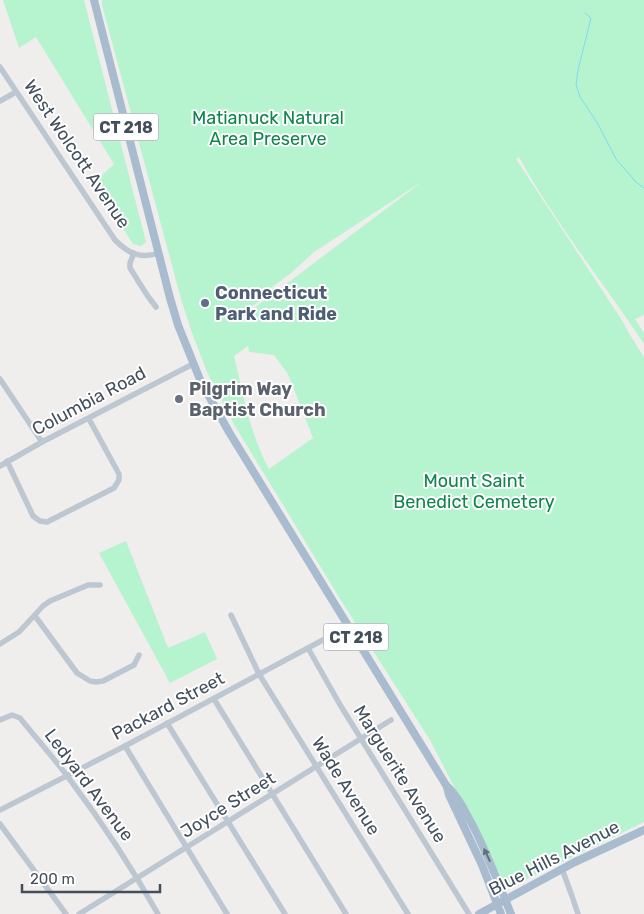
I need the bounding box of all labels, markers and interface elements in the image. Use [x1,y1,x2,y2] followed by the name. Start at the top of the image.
[19,76,135,232] street label: West Wolcott Avenue
[192,107,344,150] park label: Matianuck Natural Area Preserve
[94,114,158,140] road number: CT 218
[215,282,337,325] place label: Connecticut Park and Ride
[199,297,211,309] marker: Connecticut Park and Ride
[28,362,150,440] street label: Columbia Road
[189,378,326,421] place label: Pilgrim Way Baptist Church
[173,393,185,405] marker: Pilgrim Way Baptist Church
[393,470,555,513] park label: Mount Saint Benedict Cemetery
[324,624,388,650] road number: CT 218
[108,667,228,745] street label: Packard Street
[349,701,451,847] street label: Marguerite Avenue
[40,725,138,845] street label: Ledyard Avenue
[307,733,385,839] street label: Wade Avenue
[177,767,279,843] street label: Joyce Street
[485,816,623,900] street label: Blue Hills Avenue
[482,847,491,862] one-way arrow
[22,862,160,894] scale bar
[30,870,75,888] text: 200 m

